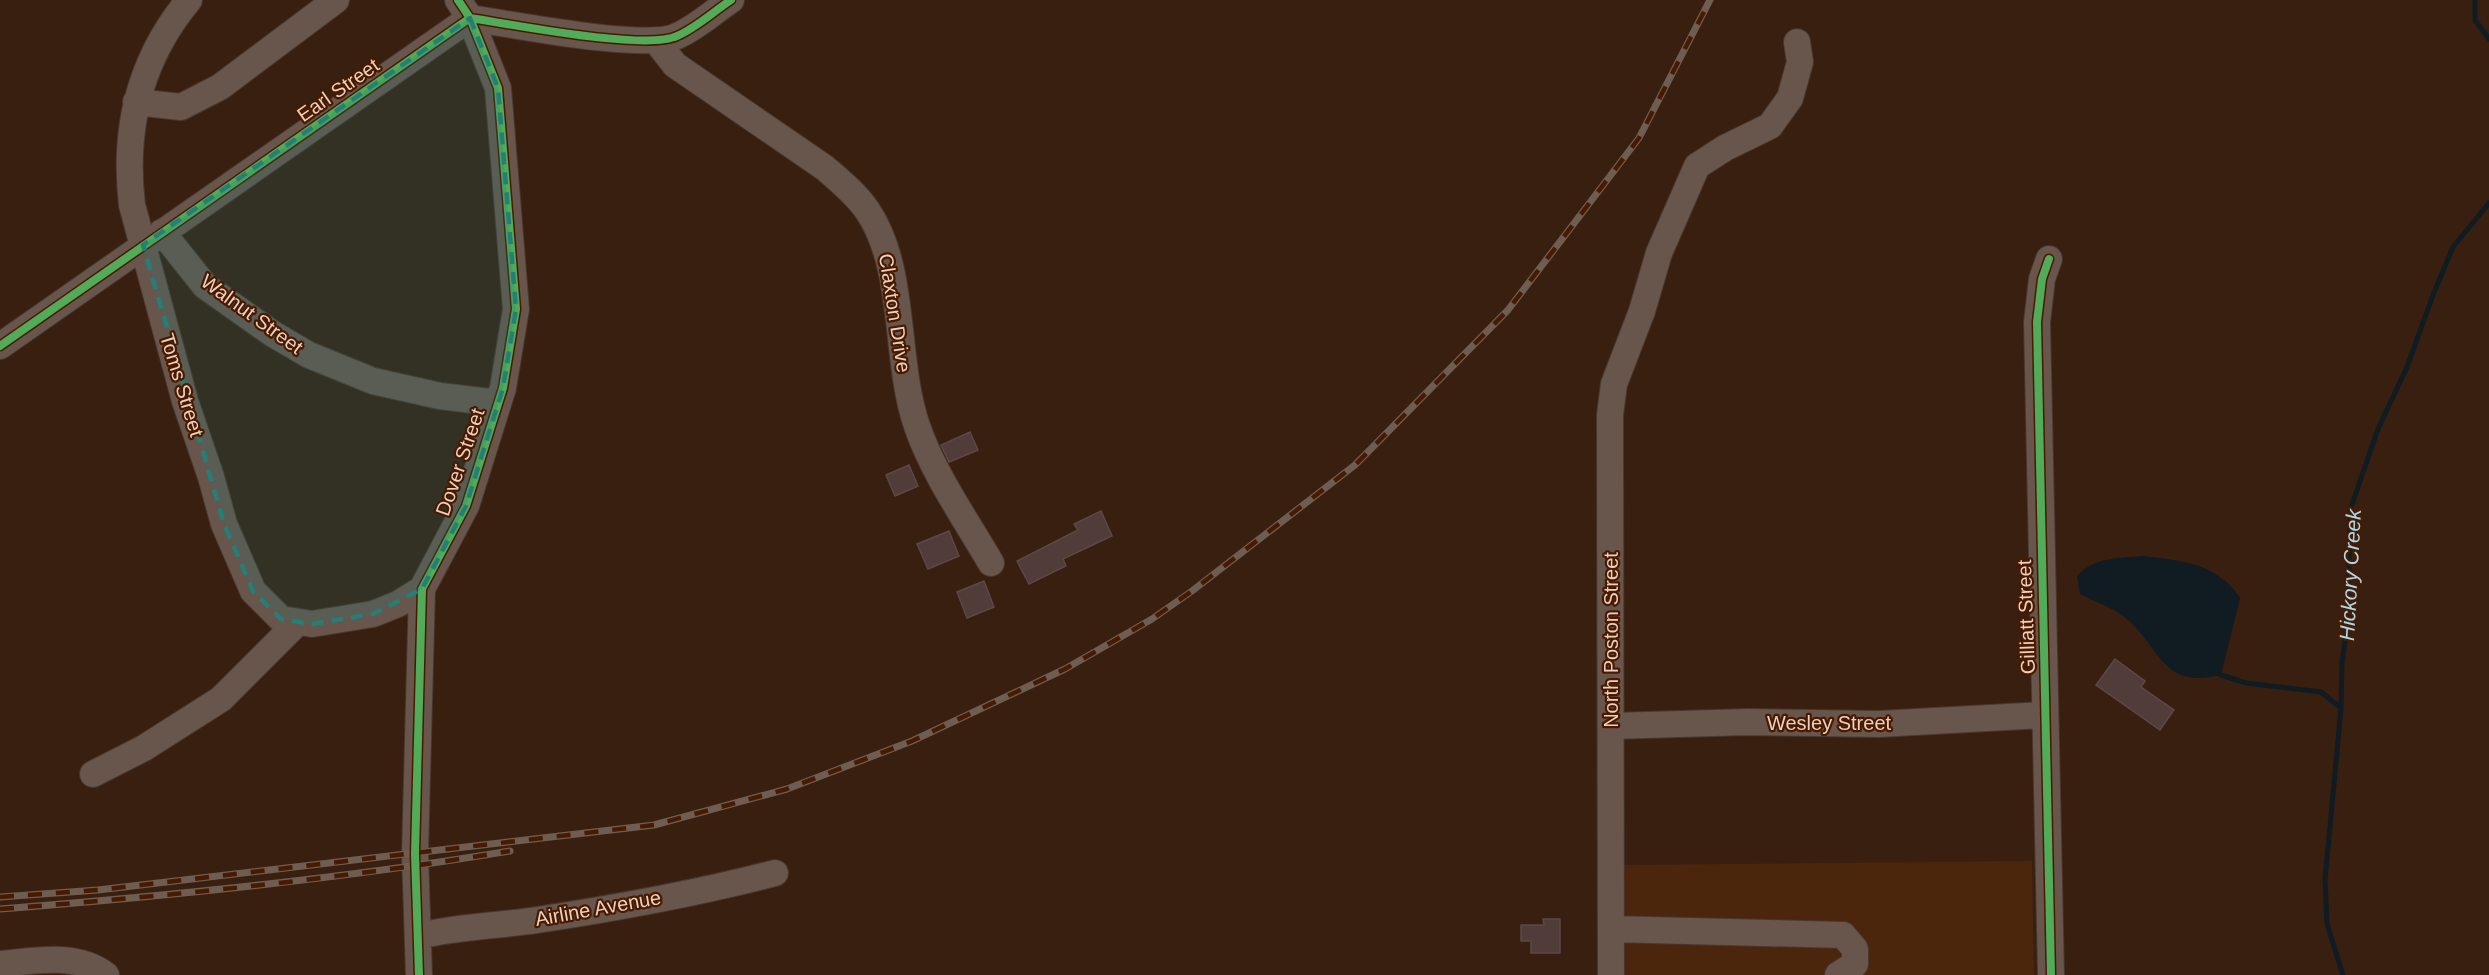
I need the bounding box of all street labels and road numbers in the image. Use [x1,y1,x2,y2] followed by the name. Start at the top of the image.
[293,54,383,126] street label: Earl Street
[875,252,915,374] street label: Claxton Drive
[197,270,308,359] street label: Walnut Street
[156,331,208,440] street label: Toms Street
[431,405,489,519] street label: Dover Street
[1600,552,1622,728] street label: North Poston Street
[2013,559,2039,675] street label: Gilliatt Street
[1767,712,1892,734] street label: Wesley Street
[533,886,663,930] street label: Airline Avenue

